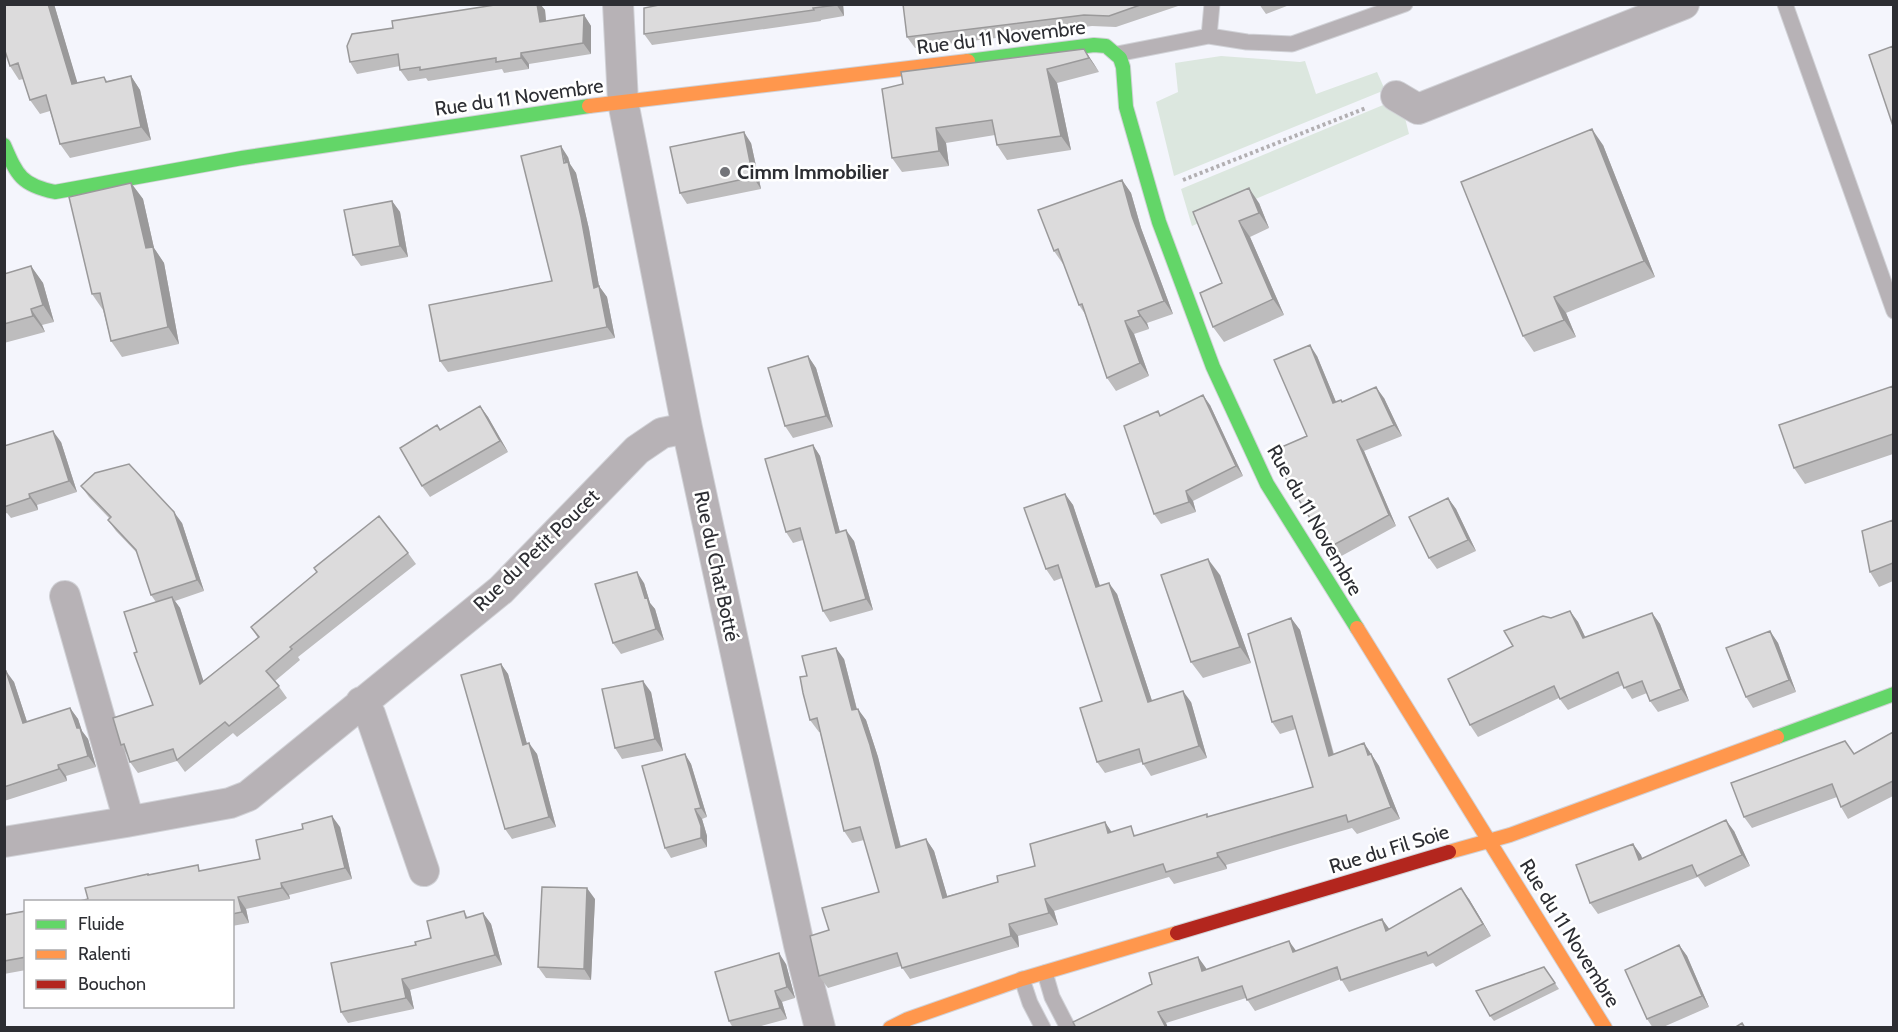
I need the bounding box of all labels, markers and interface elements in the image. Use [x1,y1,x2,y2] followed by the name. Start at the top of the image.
[915,15,1087,59] street label: Rue du 11 Novembre
[433,73,605,121] street label: Rue du 11 Novembre
[737,160,889,184] place label: Cimm Immobilier
[718,165,732,179] marker: Cimm Immobilier
[1262,440,1368,600] street label: Rue du 11 Novembre
[468,484,604,616] street label: Rue du Petit Poucet
[689,488,745,644] street label: Rue du Chat Botté
[1326,819,1452,879] street label: Rue du Fil Soie
[1515,855,1625,1011] street label: Rue du 11 Novembre
[24,900,234,1008] legend
[78,913,124,935] text: Fluide
[78,943,131,965] text: Ralenti
[78,973,146,995] text: Bouchon

